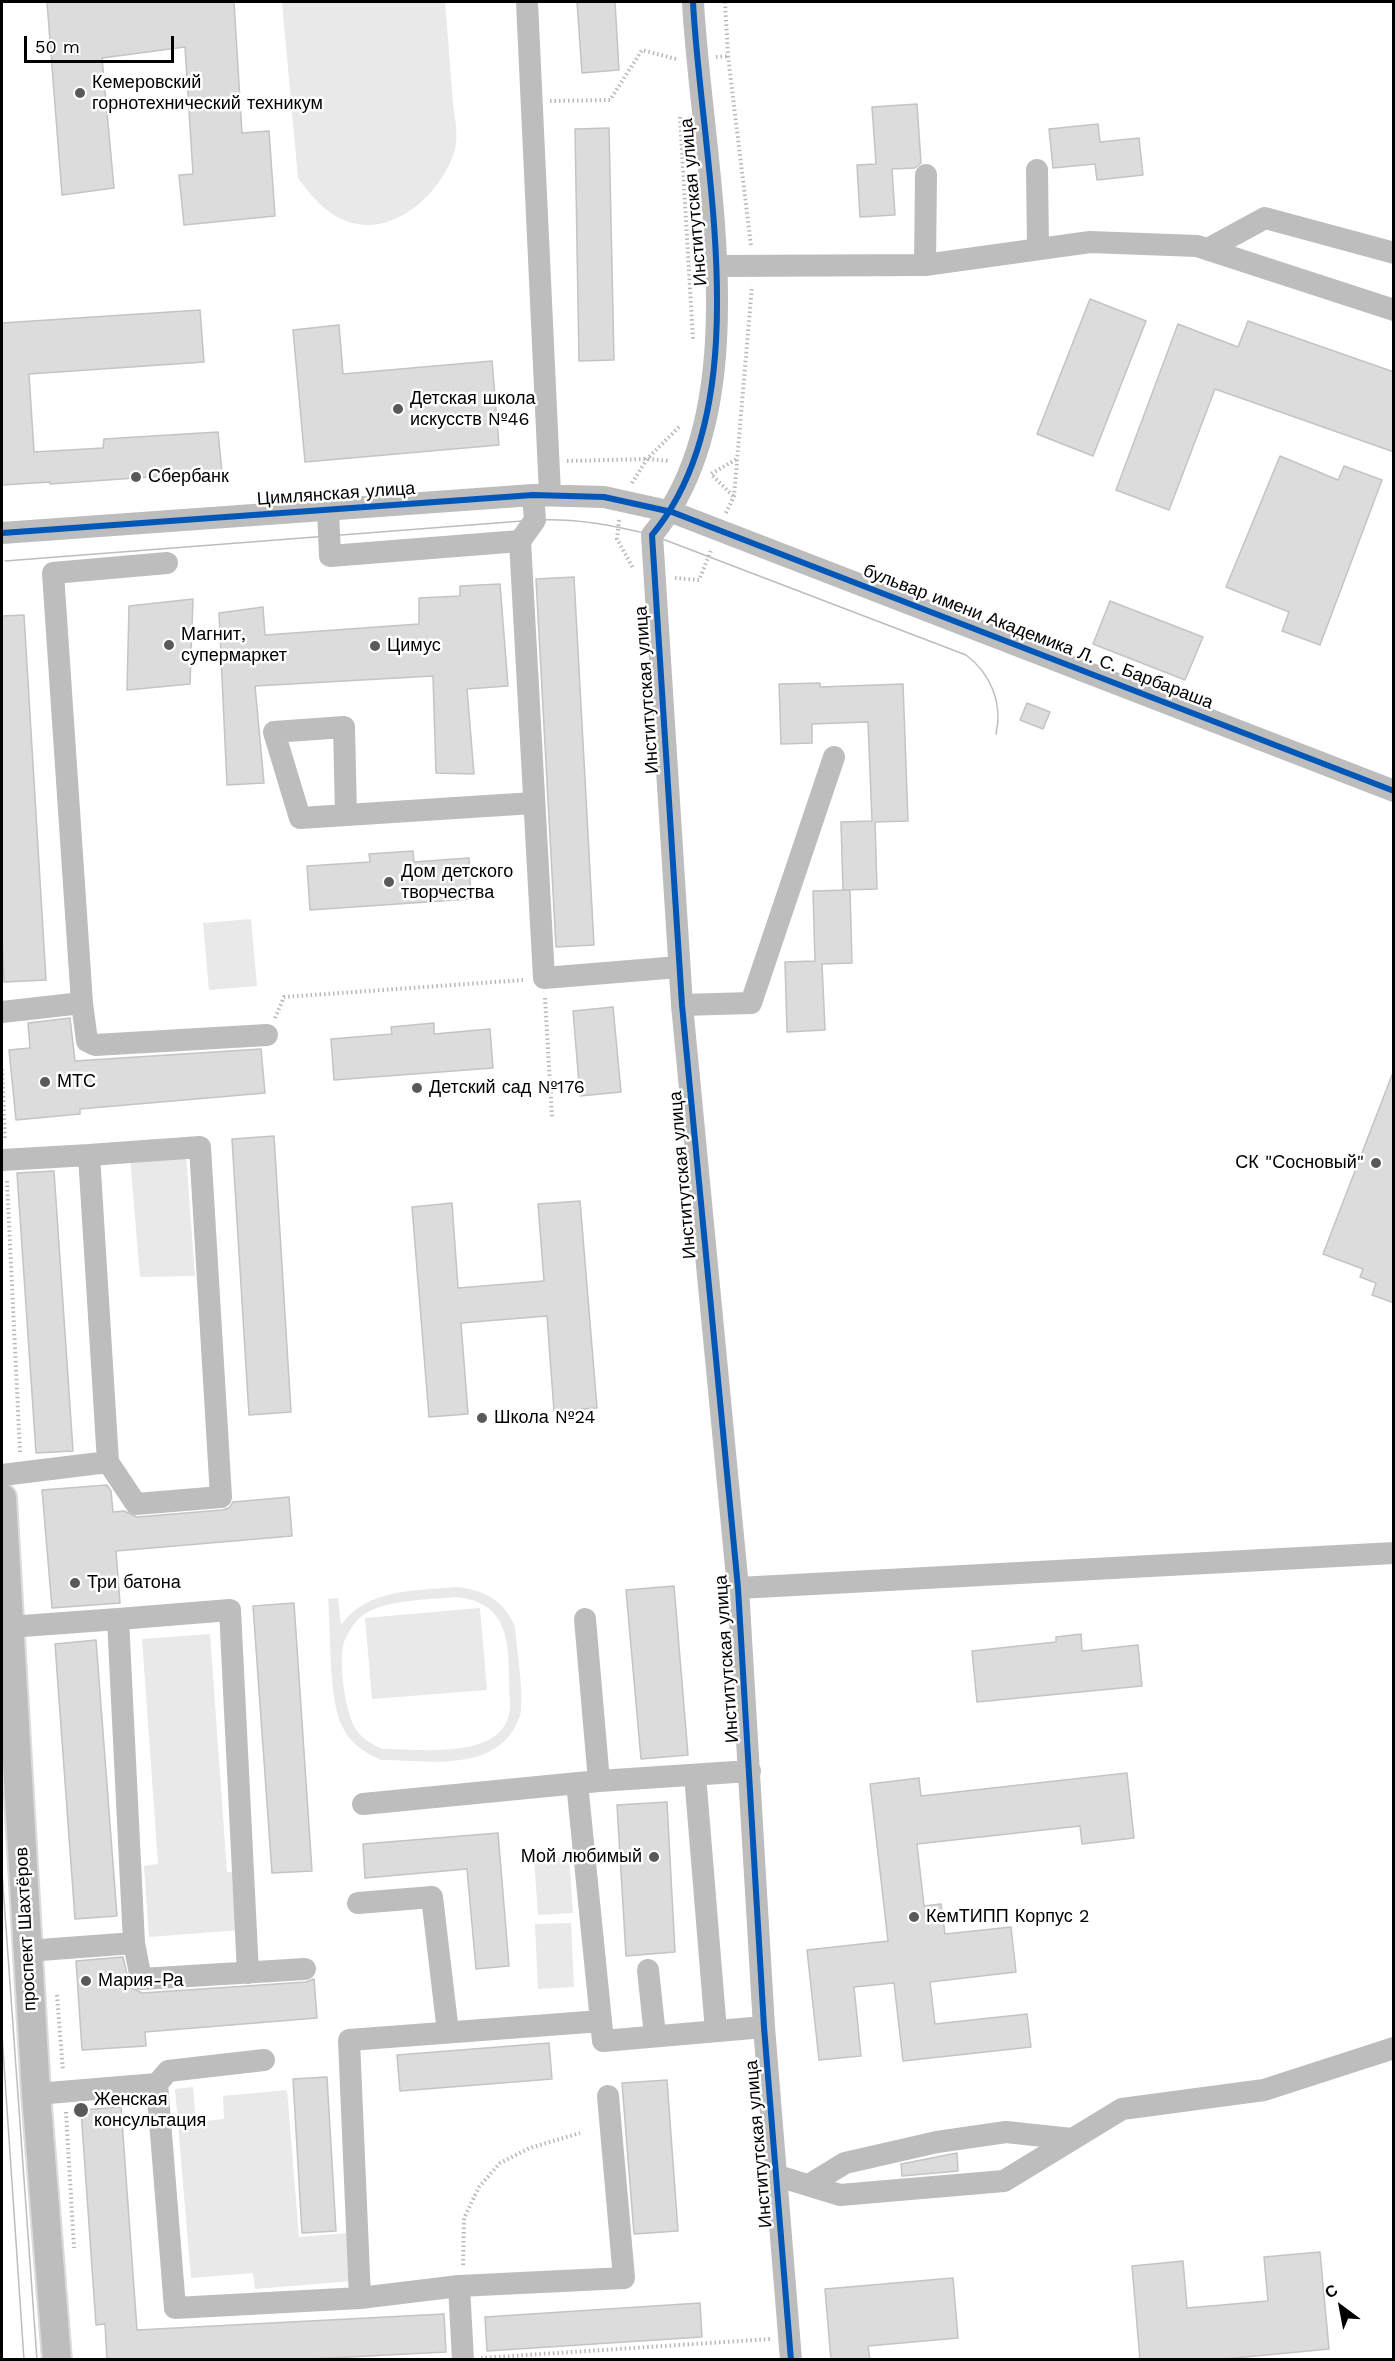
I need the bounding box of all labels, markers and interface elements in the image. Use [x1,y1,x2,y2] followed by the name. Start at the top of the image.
[27,24,177,62] scale bar
[35,36,80,57] text: 50 m
[92,72,323,115] place label: Кемеровский горнотехнический техникум
[73,86,87,100] marker: Кемеровский горнотехнический техникум
[676,117,712,287] street label: Институтская улица
[410,388,535,430] place label: Детская школа искусств №46
[391,402,405,416] marker: Детская школа искусств №46
[148,466,229,488] place label: Сбербанк
[129,470,143,484] marker: Сбербанк
[256,478,416,510] street label: Цимлянская улица
[860,560,1216,714] street label: бульвар имени Академика Л. С. Барбараша
[630,605,664,775] street label: Институтская улица
[181,624,287,666] place label: Магнит, супермаркет
[387,635,441,657] place label: Цимус
[162,638,176,652] marker: Магнит, супермаркет
[368,639,382,653] marker: Цимус
[401,861,513,904] place label: Дом детского творчества
[382,875,396,889] marker: Дом детского творчества
[57,1071,96,1093] place label: МТС
[38,1075,52,1089] marker: МТС
[429,1077,585,1099] place label: Детский сад №176
[410,1081,424,1095] marker: Детский сад №176
[665,1090,701,1260] street label: Институтская улица
[1235,1152,1364,1174] place label: СК "Сосновый"
[1369,1156,1383,1170] marker: СК "Сосновый"
[494,1407,595,1429] place label: Школа №24
[475,1411,489,1425] marker: Школа №24
[87,1572,181,1594] place label: Три батона
[710,1574,744,1744] street label: Институтская улица
[68,1576,82,1590] marker: Три батона
[11,1846,41,2012] street label: проспект Шахтёров
[521,1846,642,1868] place label: Мой любимый
[647,1850,661,1864] marker: Мой любимый
[926,1906,1090,1928] place label: КемТИПП Корпус 2
[907,1910,921,1924] marker: КемТИПП Корпус 2
[98,1970,184,1992] place label: Мария-Ра
[79,1974,93,1988] marker: Мария-Ра
[741,2059,777,2229] street label: Институтская улица
[94,2089,206,2132] place label: Женская консультация
[72,2101,90,2119] marker: Женская консультация
[1311,2277,1371,2337] north arrow
[1321,2280,1341,2302] text: С

